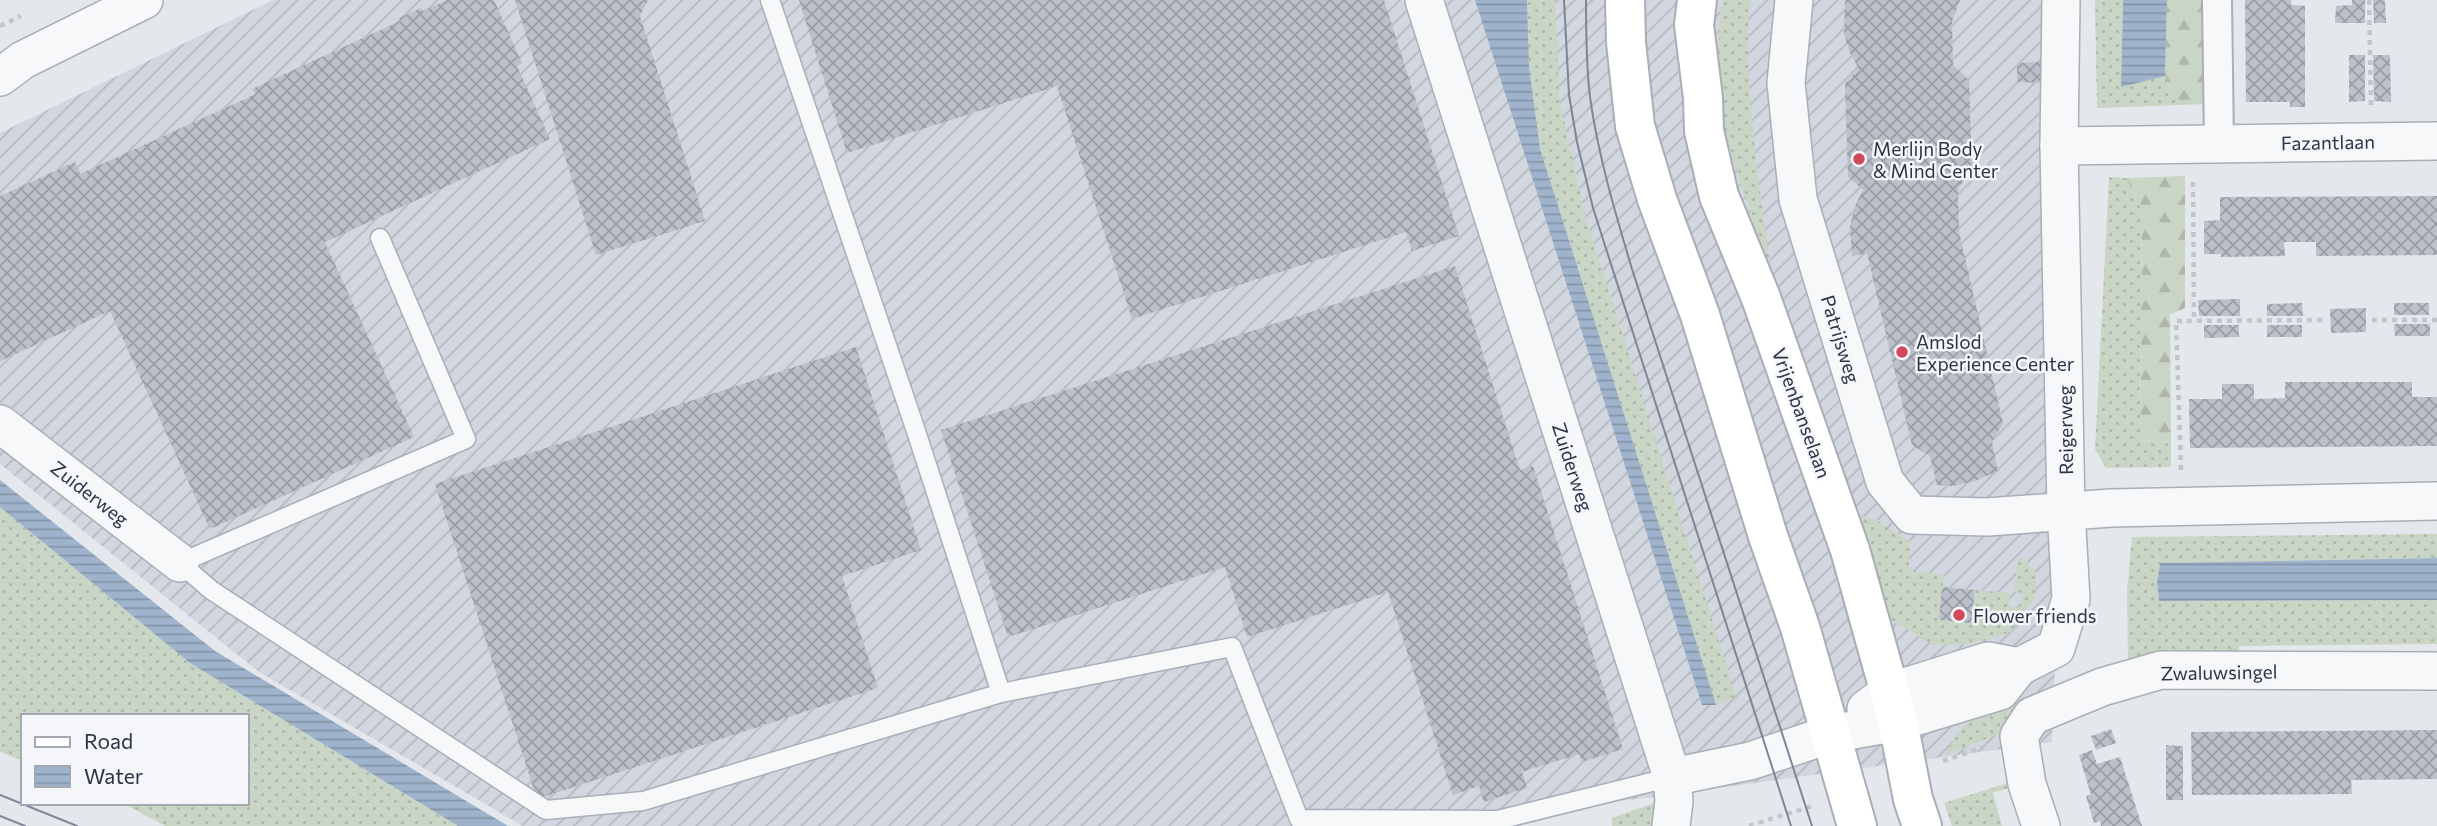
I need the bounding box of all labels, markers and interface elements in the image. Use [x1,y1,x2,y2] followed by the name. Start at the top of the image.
[2281,130,2375,154] street label: Fazantlaan
[1873,137,1999,182] place label: Merlijn Body & Mind Center
[1851,151,1867,167] marker: Merlijn Body & Mind Center
[1817,292,1865,386] street label: Patrijsweg
[1916,330,2075,375] place label: Amslod Experience Center
[1894,344,1910,360] marker: Amslod Experience Center
[1768,345,1836,481] street label: Vrijenbanselaan
[2053,385,2077,475] street label: Reigerweg
[1548,420,1598,514] street label: Zuiderweg
[47,456,133,530] street label: Zuiderweg
[1973,604,2096,627] place label: Flower friends
[1951,607,1967,623] marker: Flower friends
[2160,659,2278,685] street label: Zwaluwsingel
[21,714,248,805] legend
[84,728,133,753] text: Road
[84,763,143,788] text: Water

